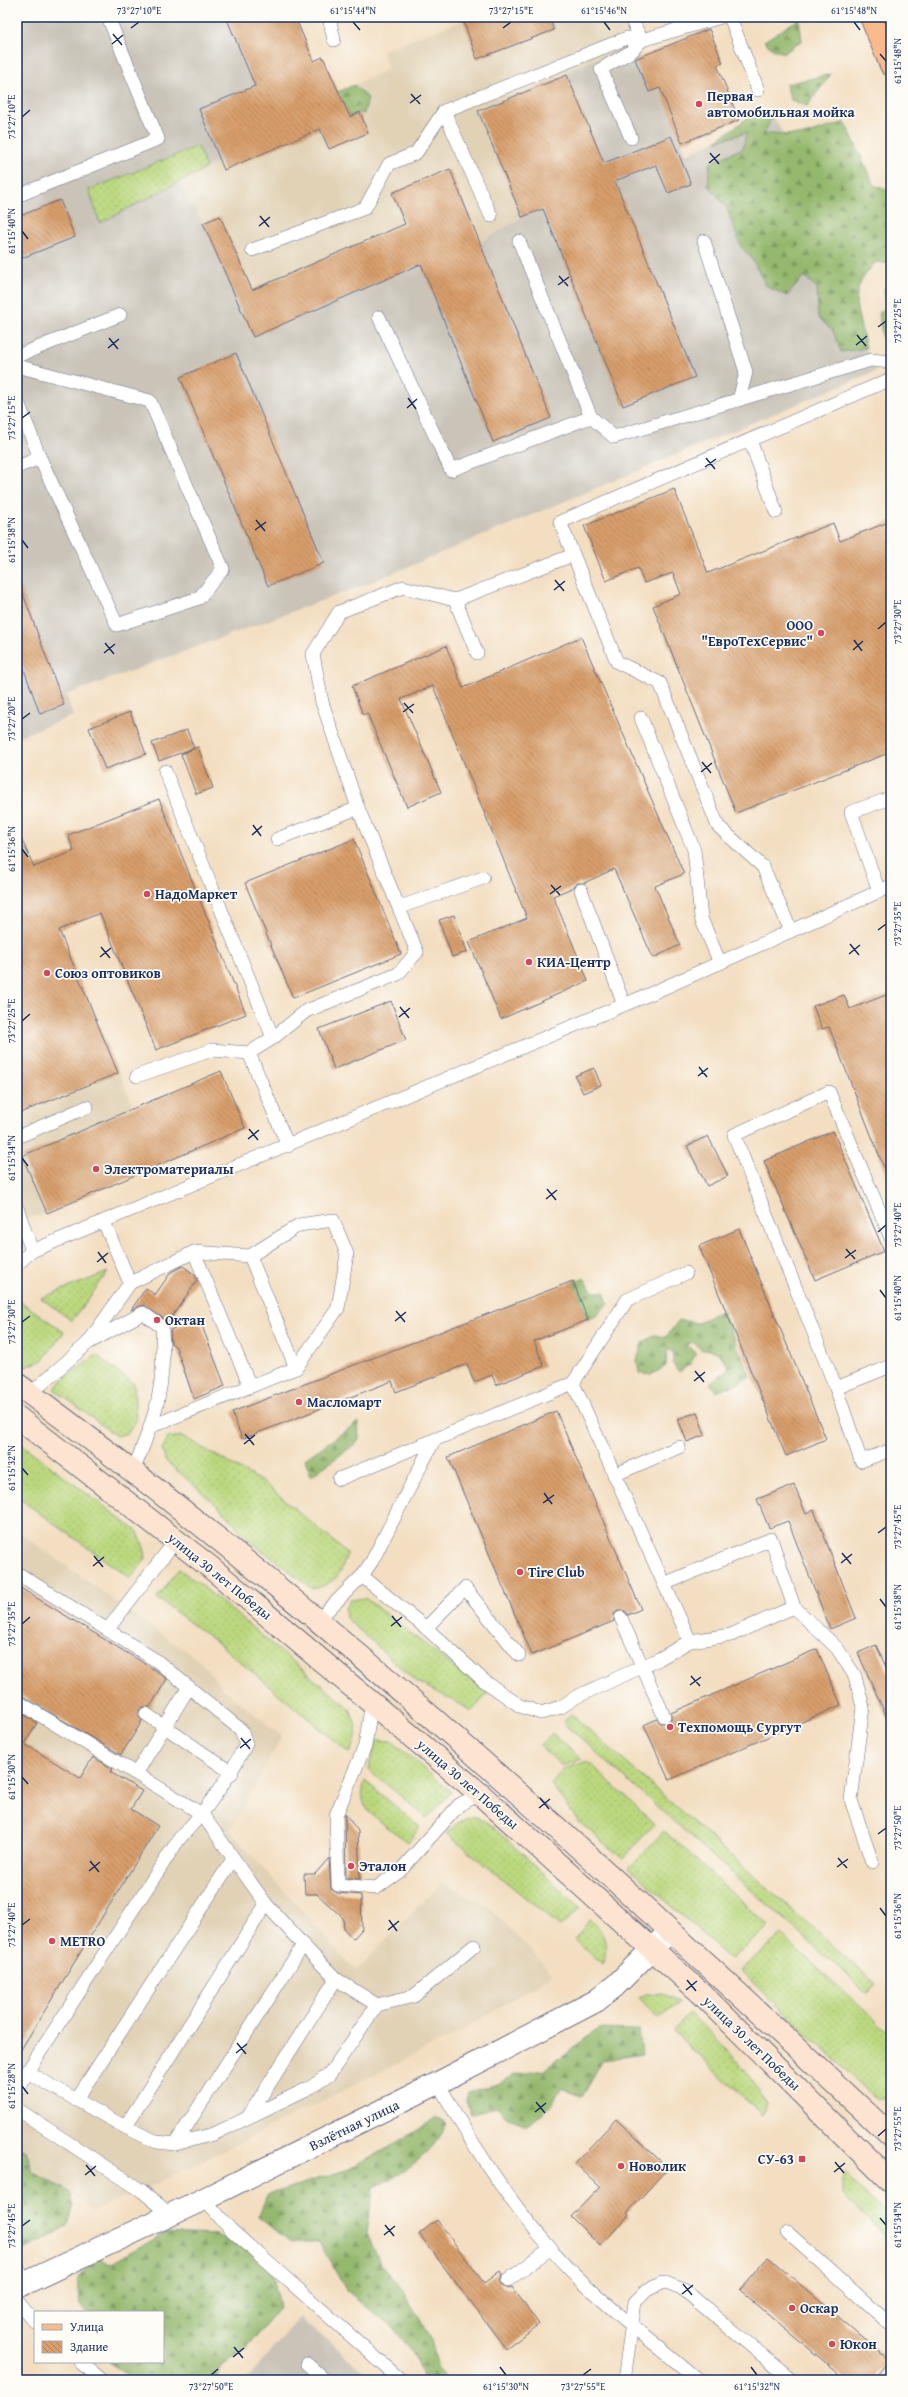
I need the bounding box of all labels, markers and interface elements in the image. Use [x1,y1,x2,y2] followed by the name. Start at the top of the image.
[117,3,161,18] text: 73°27'10"E
[330,3,376,18] text: 61°15'44"N
[489,3,533,18] text: 73°27'15"E
[581,3,627,18] text: 61°15'46"N
[831,3,877,18] text: 61°15'48"N
[890,38,905,84] text: 61°15'48"N
[707,86,855,122] place label: Первая автомобильная мойка
[4,95,19,139] text: 73°27'10"E
[694,99,704,109] marker: Первая автомобильная мойка
[4,208,19,254] text: 61°15'40"N
[890,299,905,343] text: 73°27'25"E
[4,396,19,440] text: 73°27'15"E
[4,517,19,563] text: 61°15'38"N
[890,600,905,644] text: 73°27'30"E
[701,615,813,651] place label: ООО "ЕвроТехСервис"
[816,628,826,638] marker: ООО "ЕвроТехСервис"
[4,697,19,741] text: 73°27'20"E
[4,826,19,872] text: 61°15'36"N
[155,884,238,904] place label: НадоМаркет
[142,889,152,899] marker: НадоМаркет
[890,902,905,946] text: 73°27'35"E
[537,952,611,972] place label: КИА-Центр
[524,957,534,967] marker: КИА-Центр
[55,963,161,983] place label: Союз оптовиков
[42,968,52,978] marker: Союз оптовиков
[4,999,19,1043] text: 73°27'25"E
[4,1135,19,1181] text: 61°15'34"N
[104,1159,234,1179] place label: Электроматериалы
[91,1164,101,1174] marker: Электроматериалы
[890,1203,905,1247] text: 73°27'40"E
[890,1275,905,1321] text: 61°15'40"N
[4,1300,19,1344] text: 73°27'30"E
[165,1310,206,1330] place label: Октан
[152,1315,162,1325] marker: Октан
[307,1392,382,1412] place label: Масломарт
[294,1397,304,1407] marker: Масломарт
[4,1445,19,1491] text: 61°15'32"N
[890,1505,905,1549] text: 73°27'45"E
[163,1527,277,1624] street label: улица 30 лет Победы
[528,1562,585,1582] place label: Tire Club
[515,1567,525,1577] marker: Tire Club
[890,1584,905,1630] text: 61°15'38"N
[4,1602,19,1646] text: 73°27'35"E
[678,1717,801,1737] place label: Техпомощь Сургут
[665,1722,675,1732] marker: Техпомощь Сургут
[412,1734,523,1834] street label: улица 30 лет Победы
[4,1754,19,1800] text: 61°15'30"N
[890,1806,905,1850] text: 73°27'50"E
[359,1856,407,1876] place label: Эталон
[346,1861,356,1871] marker: Эталон
[890,1893,905,1939] text: 61°15'36"N
[4,1903,19,1947] text: 73°27'40"E
[60,1931,105,1951] place label: METRO
[47,1936,57,1946] marker: METRO
[698,1990,805,2095] street label: улица 30 лет Победы
[4,2063,19,2109] text: 61°15'28"N
[306,2094,403,2155] street label: Взлётная улица
[890,2107,905,2151] text: 73°27'55"E
[758,2149,794,2169] place label: СУ-63
[797,2154,807,2164] marker: СУ-63
[629,2156,687,2176] place label: Новолик
[616,2161,626,2171] marker: Новолик
[890,2202,905,2248] text: 61°15'34"N
[4,2204,19,2248] text: 73°27'45"E
[800,2298,838,2318] place label: Оскар
[787,2303,797,2313] marker: Оскар
[34,2311,164,2363] legend
[70,2318,104,2335] text: Улица
[840,2334,877,2354] place label: Юкон
[70,2338,109,2355] text: Здание
[827,2339,837,2349] marker: Юкон
[189,2379,233,2394] text: 73°27'50"E
[483,2379,529,2394] text: 61°15'30"N
[561,2379,605,2394] text: 73°27'55"E
[734,2379,780,2394] text: 61°15'32"N

